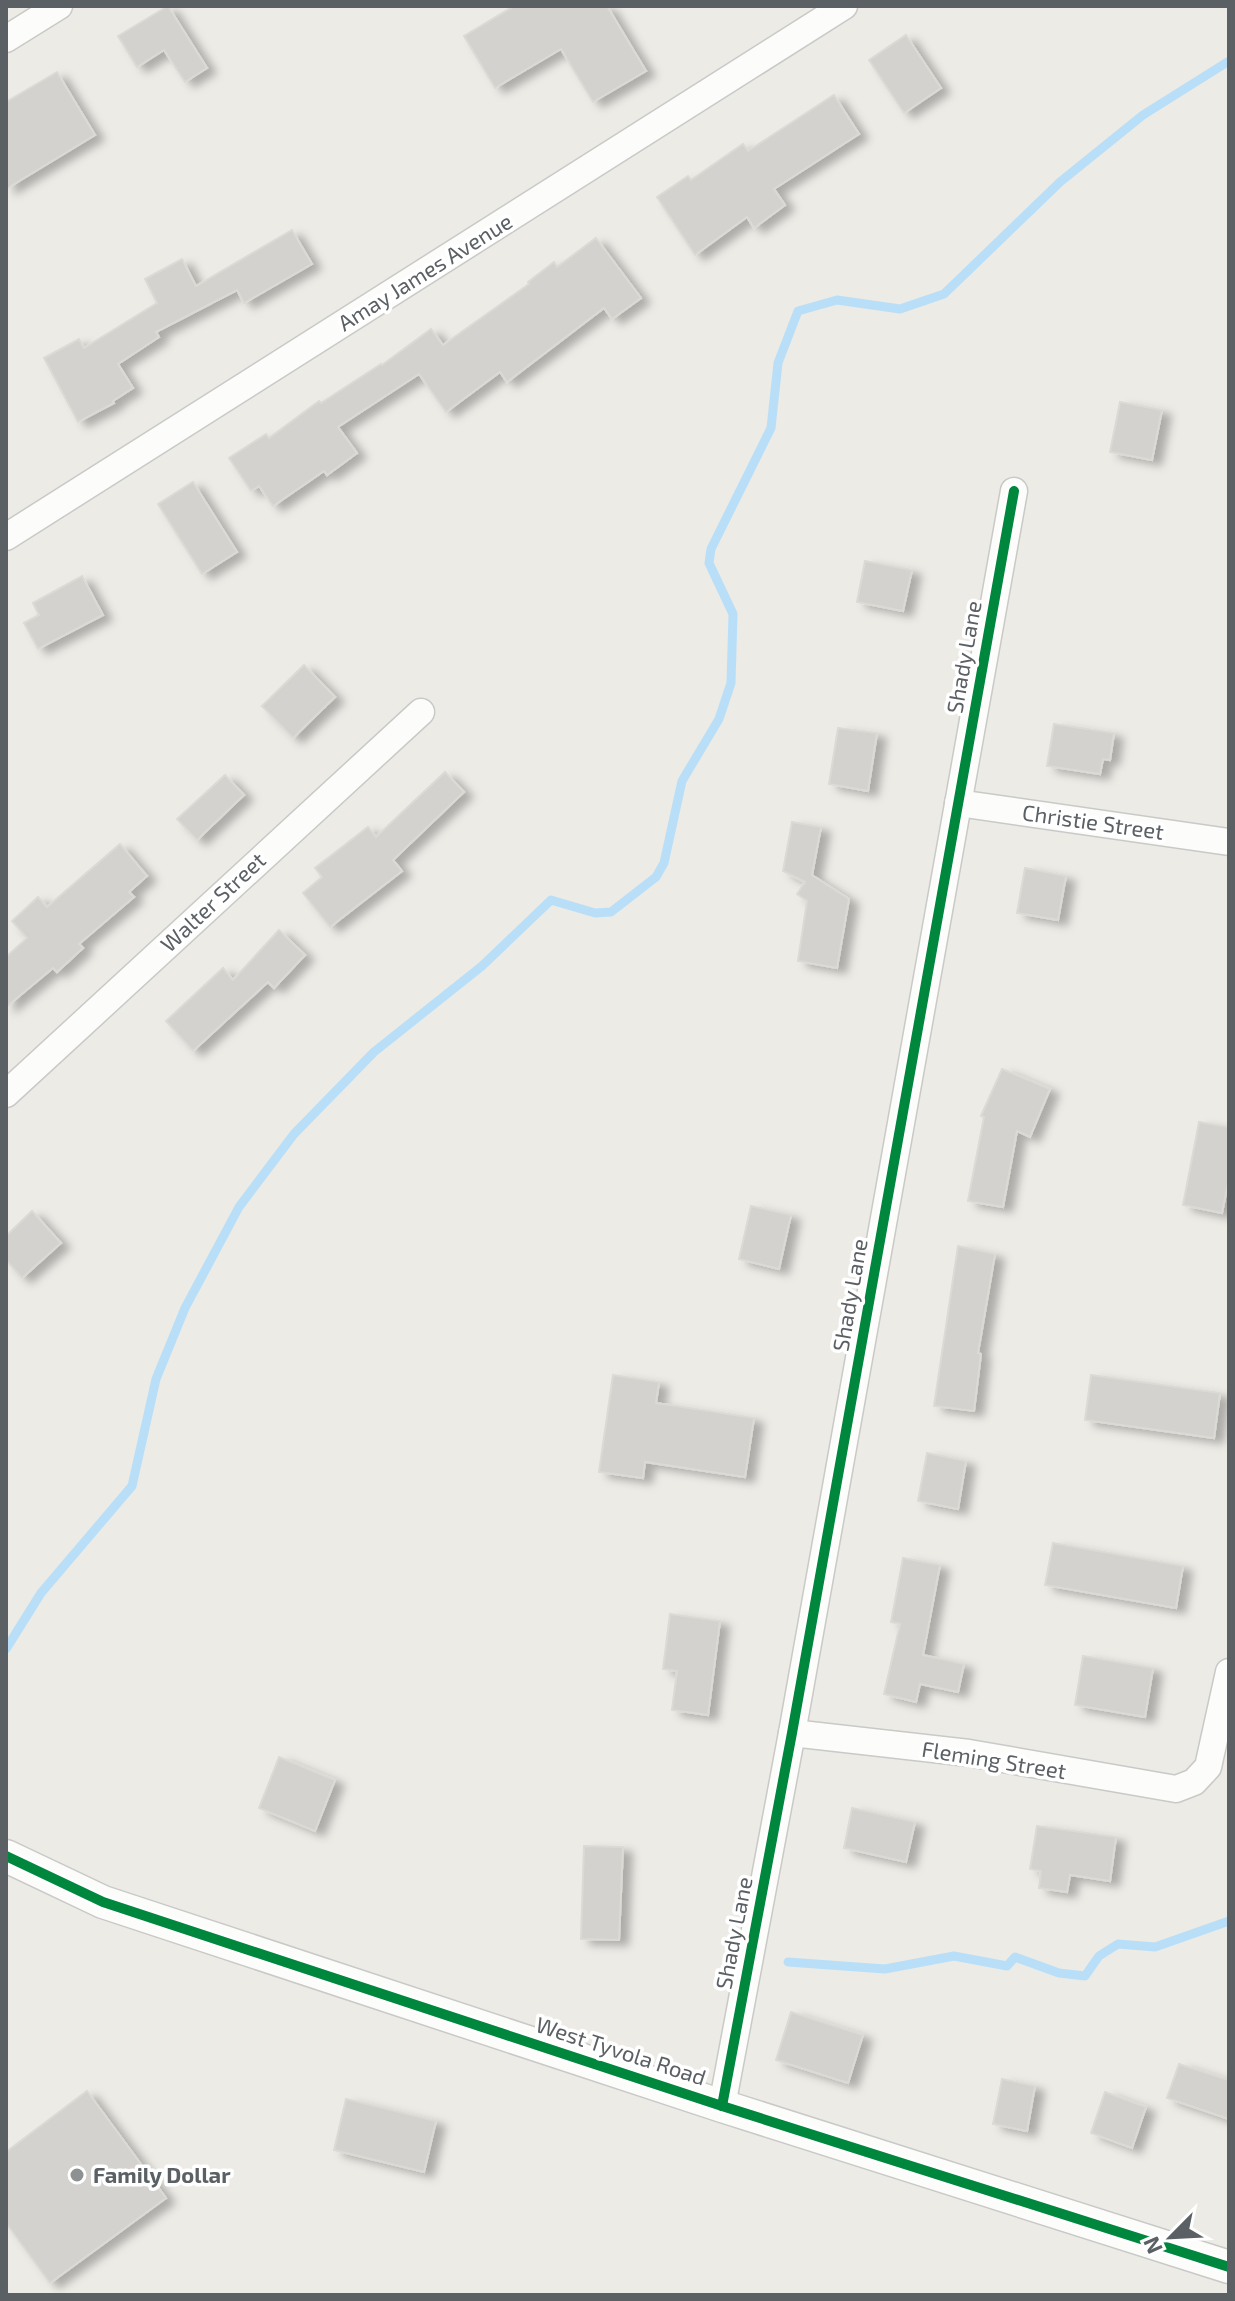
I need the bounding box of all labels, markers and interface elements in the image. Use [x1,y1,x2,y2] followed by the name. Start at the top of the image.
[333,207,516,335] street label: Amay James Avenue
[940,599,986,715] street label: Shady Lane
[1021,798,1165,844] street label: Christie Street
[155,846,270,956] street label: Walter Street
[826,1237,872,1353] street label: Shady Lane
[920,1735,1068,1783] street label: Fleming Street
[709,1874,757,1991] street label: Shady Lane
[533,2010,710,2090] street label: West Tyvola Road
[93,2161,231,2188] place label: Family Dollar
[68,2166,86,2184] marker: Family Dollar
[1131,2197,1211,2277] north arrow
[1137,2233,1167,2258] text: N

